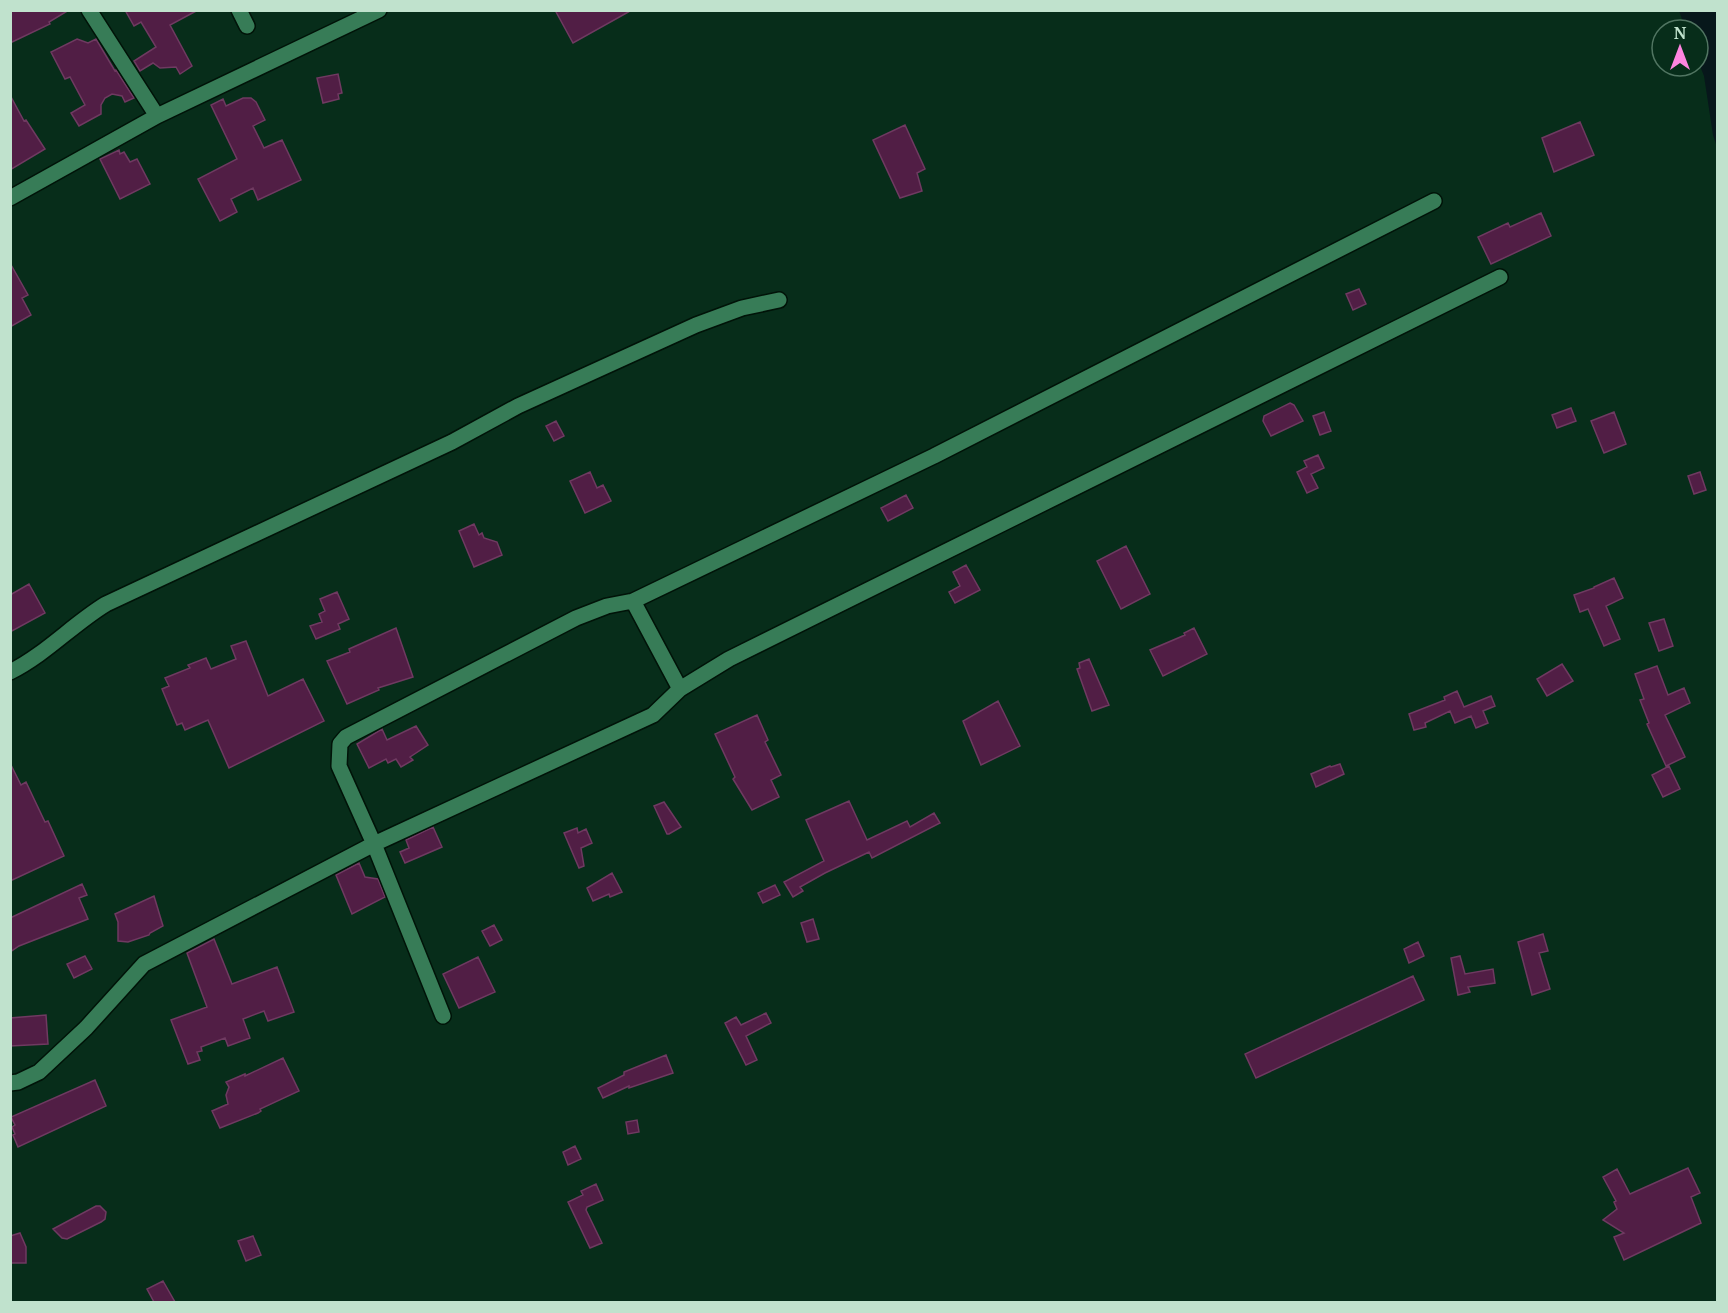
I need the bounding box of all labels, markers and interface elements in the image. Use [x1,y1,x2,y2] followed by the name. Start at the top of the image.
[1650,18,1710,78] north arrow
[1674,22,1687,44] text: N

